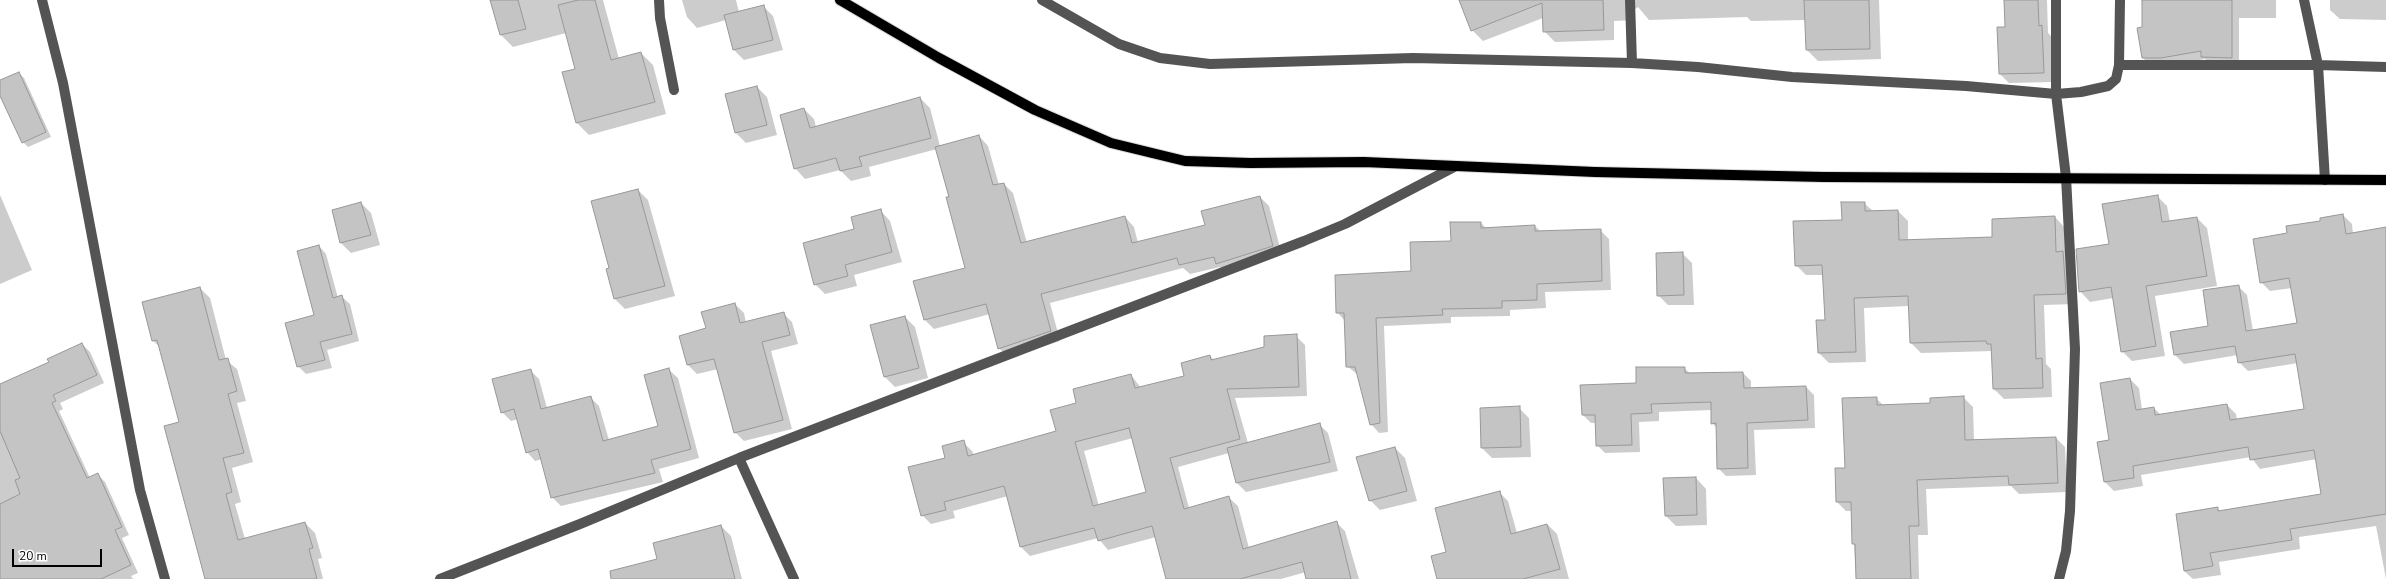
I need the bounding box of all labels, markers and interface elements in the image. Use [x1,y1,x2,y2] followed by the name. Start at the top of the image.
[14,541,104,567] scale bar
[19,548,47,564] text: 20 m

